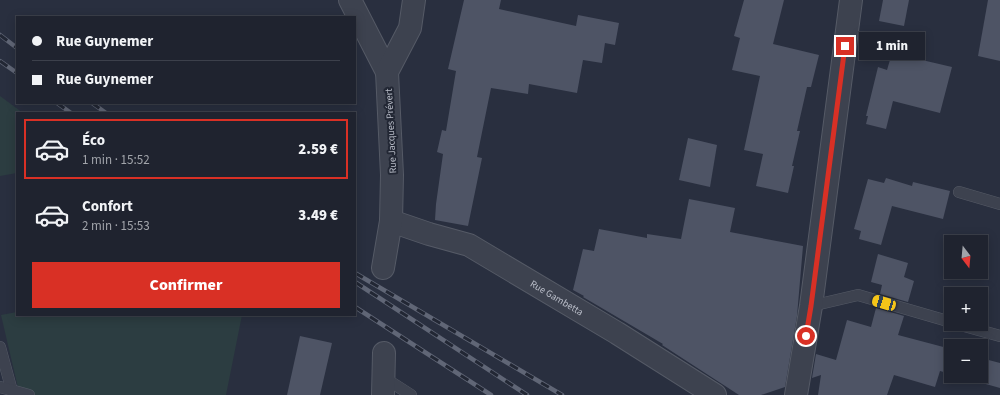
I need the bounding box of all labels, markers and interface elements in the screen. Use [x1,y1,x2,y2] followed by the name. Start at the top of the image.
[56,31,153,52] text: Rue Guynemer
[859,32,925,60] callout: 1 min
[836,37,854,55] route end
[876,37,908,55] text: 1 min
[56,69,153,90] text: Rue Guynemer
[382,88,400,174] street label: Rue Jacques Prévert
[82,130,105,151] text: Éco
[34,131,70,167] icon: car
[298,139,338,160] text: 2.59 €
[82,151,150,169] text: 1 min · 15:52
[82,196,133,217] text: Confort
[34,197,70,233] icon: car
[298,205,338,226] text: 3.49 €
[82,217,150,235] text: 2 min · 15:53
[944,235,988,279] north arrow
[944,235,988,383] map controls
[32,262,340,308] button: Confirmer
[527,277,586,319] street label: Rue Gambetta
[944,287,988,331] button: +
[871,294,897,312] car
[797,327,815,345] route start
[944,339,988,383] button: −

